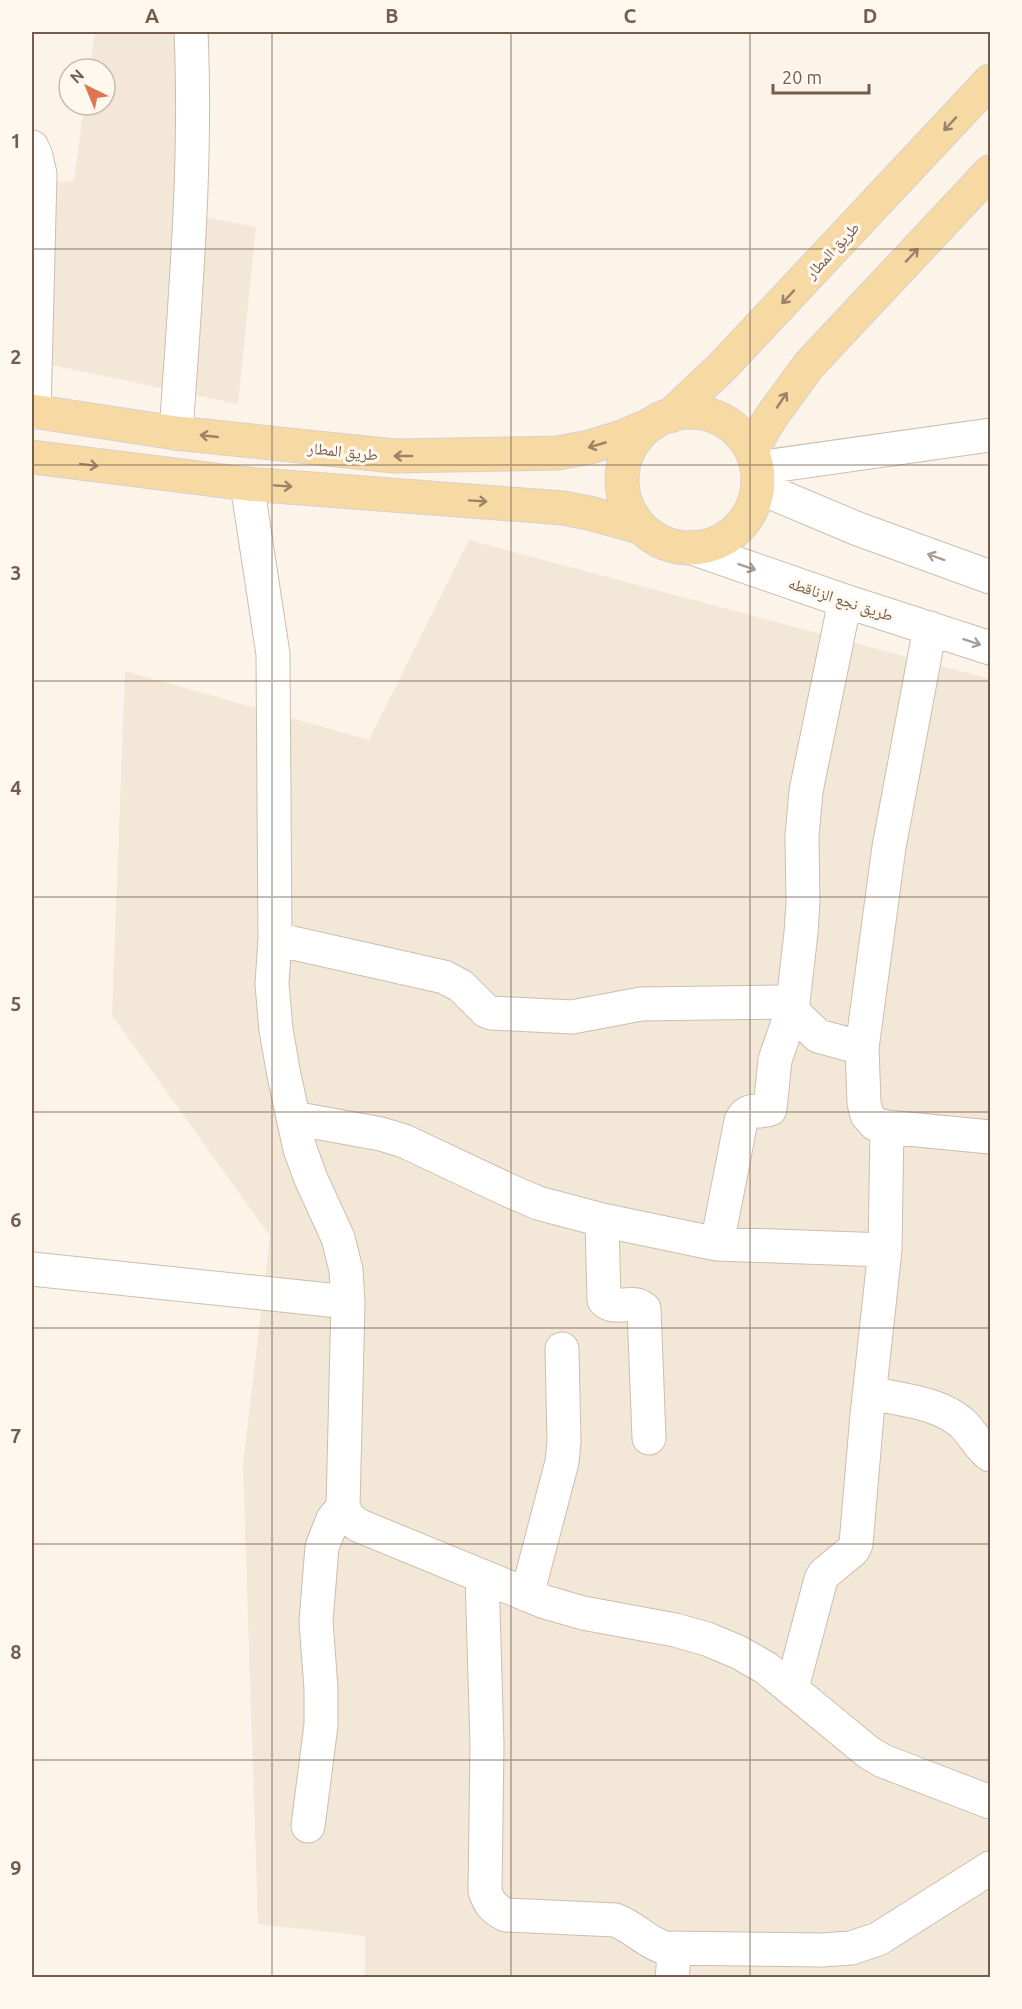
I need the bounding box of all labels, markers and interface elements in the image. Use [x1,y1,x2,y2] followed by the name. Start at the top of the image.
[145,4,159,27] text: A
[385,4,399,27] text: B
[624,4,637,27] text: C
[863,4,877,27] text: D
[57,57,117,117] north arrow
[773,57,869,95] scale bar
[66,65,87,87] text: N
[782,67,822,87] text: 20 m
[943,116,958,131] one-way arrow
[10,129,22,152] text: 1
[801,218,864,284] street label: طريق المطار
[905,248,919,263] one-way arrow
[781,289,796,304] one-way arrow
[10,345,22,368] text: 2
[776,393,788,409] one-way arrow
[200,431,220,442] one-way arrow
[306,438,379,466] street label: طريق المطار
[588,440,607,451] one-way arrow
[394,450,414,461] one-way arrow
[79,460,99,471] one-way arrow
[273,481,293,492] one-way arrow
[467,496,487,507] one-way arrow
[927,551,945,562] one-way arrow
[10,561,22,584] text: 3
[737,563,756,574] one-way arrow
[786,574,896,626] street label: طريق نجع الزناقطه
[962,637,981,648] one-way arrow
[10,776,22,799] text: 4
[10,992,22,1015] text: 5
[10,1208,22,1231] text: 6
[10,1424,22,1447] text: 7
[10,1640,22,1663] text: 8
[10,1856,22,1879] text: 9

